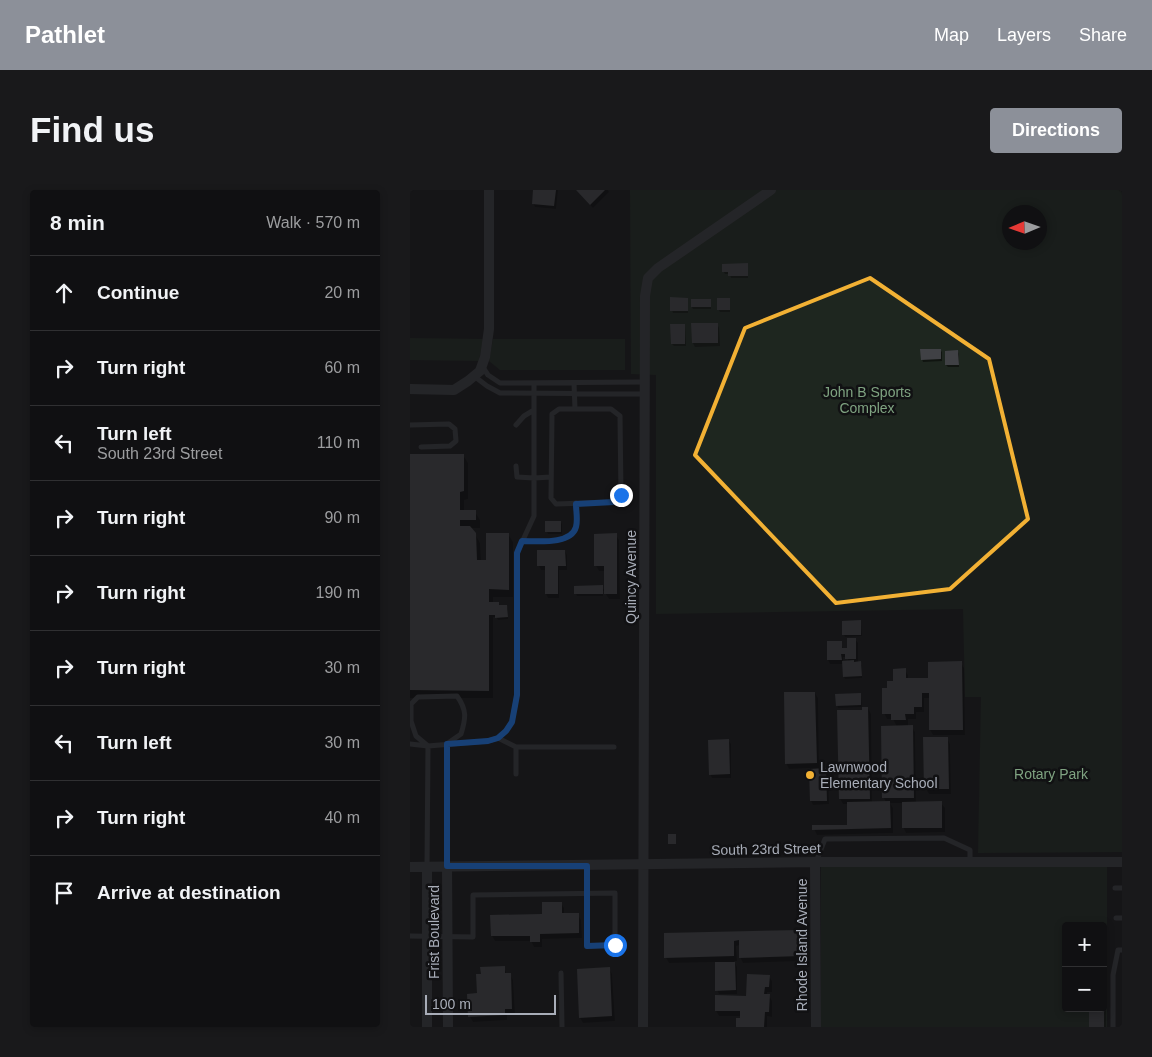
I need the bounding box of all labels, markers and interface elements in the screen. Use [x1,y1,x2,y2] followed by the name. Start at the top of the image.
[25,21,105,48] text: Pathlet
[934,25,969,45] text: Map
[997,25,1051,45] text: Layers
[1079,25,1127,45] text: Share
[990,108,1122,153] button: Directions
[30,110,154,149] text: Find us
[1002,205,1047,250] north arrow
[50,211,105,234] text: 8 min
[266,214,360,231] text: Walk · 570 m
[50,279,78,307] icon: ahead
[97,282,179,303] text: Continue
[324,284,360,301] text: 20 m
[50,354,78,382] icon: right
[97,357,185,378] text: Turn right
[324,359,360,376] text: 60 m
[823,384,911,416] park label: John B Sports Complex
[97,423,172,444] text: Turn left
[50,429,78,457] icon: left
[317,434,360,451] text: 110 m
[97,445,222,462] text: South 23rd Street
[610,484,633,507] route end
[50,504,78,532] icon: right
[97,507,185,528] text: Turn right
[324,509,360,526] text: 90 m
[623,530,639,624] street label: Quincy Avenue
[50,579,78,607] icon: right
[97,582,185,603] text: Turn right
[316,584,360,601] text: 190 m
[50,654,78,682] icon: right
[97,657,185,678] text: Turn right
[324,659,360,676] text: 30 m
[50,729,78,757] icon: left
[97,732,172,753] text: Turn left
[324,734,360,751] text: 30 m
[820,759,938,791] place label: Lawnwood Elementary School
[1014,766,1089,782] park label: Rotary Park
[804,769,816,781] marker: Lawnwood Elementary School
[50,804,78,832] icon: right
[97,807,185,828] text: Turn right
[324,809,360,826] text: 40 m
[711,840,821,858] street label: South 23rd Street
[794,878,810,1011] street label: Rhode Island Avenue
[50,879,78,907] icon: arrive
[97,882,281,903] text: Arrive at destination
[426,885,442,979] street label: Frist Boulevard
[1062,922,1107,1012] map controls
[1062,922,1107,967] button: +
[604,934,627,957] route start
[1062,967,1107,1012] button: −
[425,992,556,1015] scale bar
[432,996,471,1012] text: 100 m

